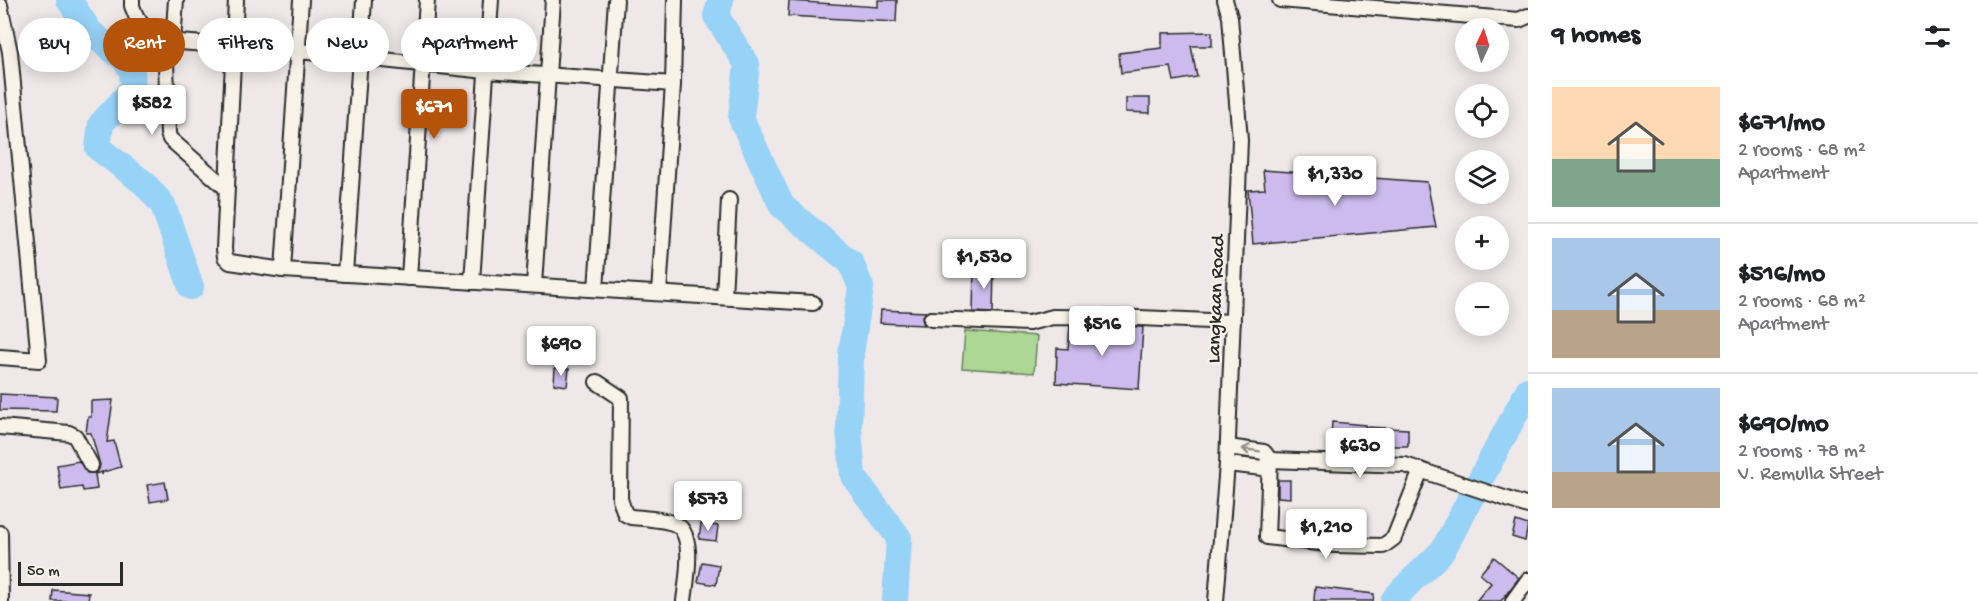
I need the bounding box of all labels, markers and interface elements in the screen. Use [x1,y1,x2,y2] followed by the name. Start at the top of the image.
[18,18,91,72] chip: Buy
[103,18,185,72] chip: Rent
[197,18,294,72] chip: Filters
[306,18,389,72] chip: New
[401,18,537,72] chip: Apartment
[1455,18,1509,72] north arrow
[1455,18,1509,336] map controls
[1921,20,1954,53] icon: filters
[1552,21,1640,52] text: 9 homes
[1455,84,1509,138] button: locate
[116,85,188,136] pin: $582
[398,89,470,140] pin: $671
[132,93,172,116] text: $582
[415,97,453,120] text: $671
[1738,109,1825,140] text: $671/mo
[1600,111,1672,183] icon: home
[1738,140,1866,163] text: 2 rooms · 68 m²
[1455,150,1509,204] button: layers
[1286,156,1384,207] pin: $1,330
[1738,163,1828,186] text: Apartment
[1307,164,1363,187] text: $1,330
[1455,216,1509,270] button: +
[1204,232,1231,364] street label: Langkaan Road
[935,239,1033,290] pin: $1,530
[956,247,1012,270] text: $1,530
[1738,260,1825,291] text: $516/mo
[1600,262,1672,334] icon: home
[1455,282,1509,336] button: −
[1738,291,1866,314] text: 2 rooms · 68 m²
[1066,306,1138,357] pin: $516
[1083,314,1121,337] text: $516
[1738,314,1828,337] text: Apartment
[525,326,597,377] pin: $690
[541,334,581,357] text: $690
[1738,410,1829,441] text: $690/mo
[1600,412,1672,484] icon: home
[1324,428,1396,479] pin: $630
[1340,436,1380,459] text: $630
[1738,441,1866,464] text: 2 rooms · 78 m²
[1241,444,1261,455] one-way arrow
[1738,464,1883,487] text: V. Remulla Street
[672,481,744,532] pin: $573
[688,489,728,512] text: $573
[1277,509,1375,560] pin: $1,210
[1300,517,1352,540] text: $1,210
[18,559,123,586] scale bar
[27,563,60,582] text: 50 m

